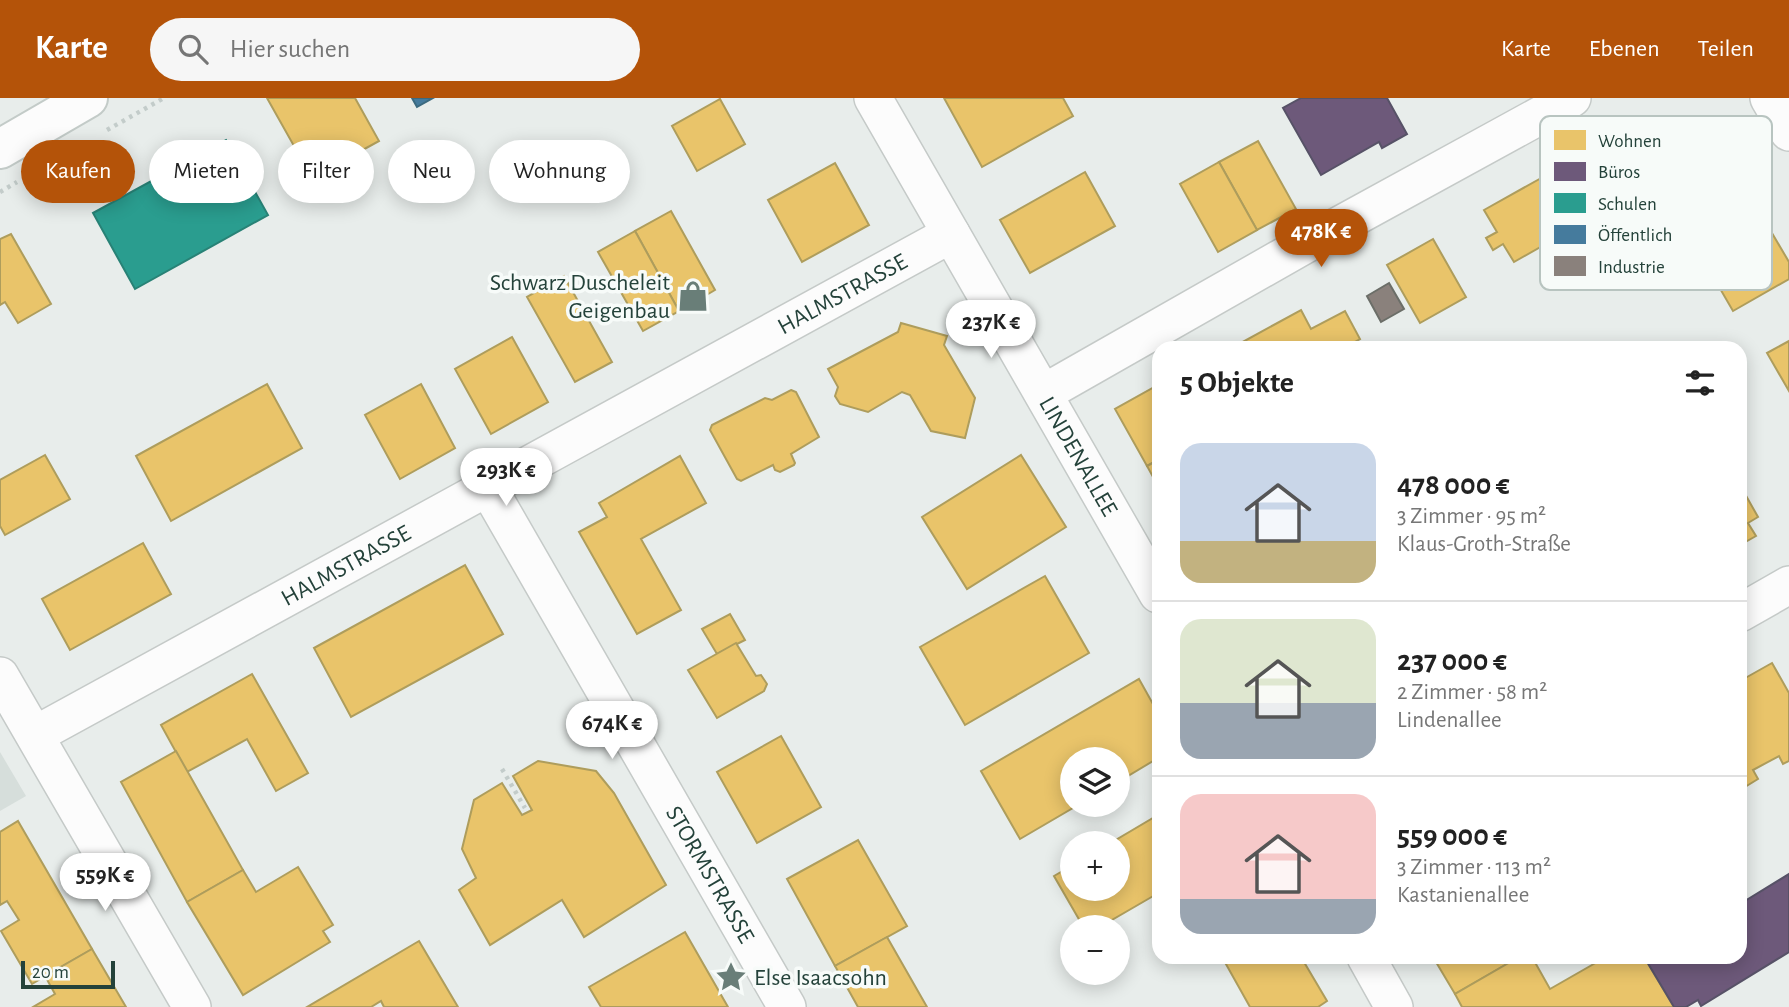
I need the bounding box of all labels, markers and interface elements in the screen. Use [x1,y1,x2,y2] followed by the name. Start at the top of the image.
[150,18,640,81] search box
[174,30,212,68] icon: search
[35,32,108,65] text: Karte
[230,36,350,62] text: Hier suchen
[1501,37,1551,61] text: Karte
[1589,37,1660,61] text: Ebenen
[1698,37,1754,61] text: Teilen
[1540,116,1772,290] legend
[1598,132,1662,151] text: Wohnen
[21,140,135,203] chip: Kaufen
[149,140,264,203] chip: Mieten
[278,140,374,203] chip: Filter
[388,140,475,203] chip: Neu
[489,140,630,203] chip: Wohnung
[1598,163,1640,182] text: Büros
[1598,195,1657,214] text: Schulen
[1264,209,1378,269] pin: 478K €
[1291,220,1351,243] text: 478K €
[1598,225,1672,245] text: Öffentlich
[774,249,912,339] street label: HALMSTRASSE
[1598,258,1665,277] text: Industrie
[490,271,670,323] place label: Schwarz Duscheleit Geigenbau
[676,279,710,313] shop icon: Schwarz Duscheleit Geigenbau
[934,300,1048,360] pin: 237K €
[962,311,1020,334] text: 237K €
[1681,364,1719,402] icon: filters
[1180,368,1294,398] text: 5 Objekte
[1034,393,1122,521] street label: LINDENALLEE
[449,448,563,508] pin: 293K €
[476,459,536,482] text: 293K €
[1397,470,1510,500] text: 478 000 €
[1236,471,1320,555] icon: home
[1397,505,1546,528] text: 3 Zimmer · 95 m²
[277,521,415,611] street label: HALMSTRASSE
[1397,533,1571,556] text: Klaus-Groth-Straße
[1397,646,1507,676] text: 237 000 €
[1236,647,1320,731] icon: home
[1397,681,1547,704] text: 2 Zimmer · 58 m²
[555,702,669,761] pin: 674K €
[1397,709,1502,732] text: Lindenallee
[582,712,642,735] text: 674K €
[1060,747,1130,985] map controls
[1060,747,1130,817] button: layers
[661,802,759,948] street label: STORMSTRASSE
[1397,821,1507,851] text: 559 000 €
[1236,822,1320,906] icon: home
[1060,831,1130,901] button: +
[48,854,162,913] pin: 559K €
[1397,856,1551,879] text: 3 Zimmer · 113 m²
[76,864,134,887] text: 559K €
[1397,884,1529,907] text: Kastanienallee
[1060,915,1130,985] button: −
[21,958,116,990] scale bar
[714,960,748,994] place icon: Else Isaacsohn
[32,963,69,982] text: 20 m
[754,966,887,990] place label: Else Isaacsohn

